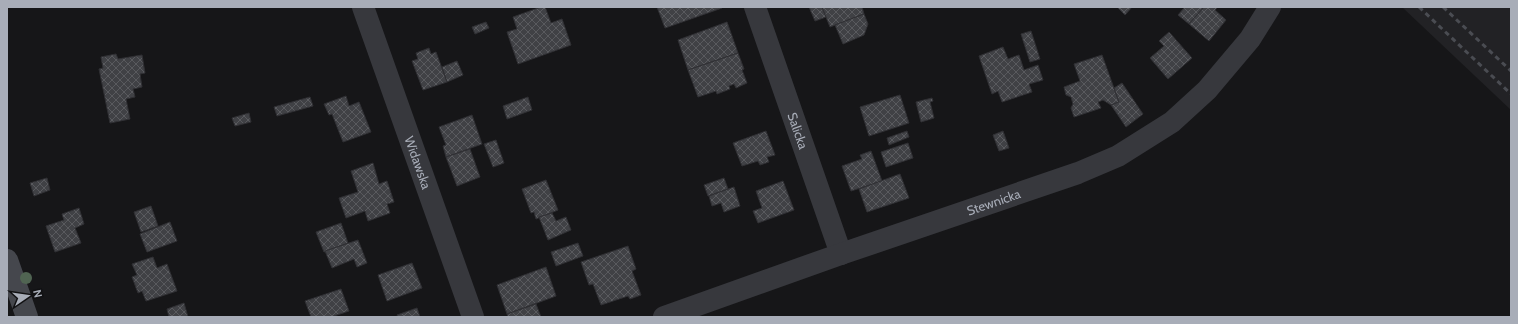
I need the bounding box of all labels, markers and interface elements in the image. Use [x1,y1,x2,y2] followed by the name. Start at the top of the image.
[784,110,812,152] street label: Salicka
[401,134,435,192] street label: Widawska
[964,185,1023,218] street label: Stewnicka
[8,276,48,316] north arrow
[30,288,45,299] text: N

